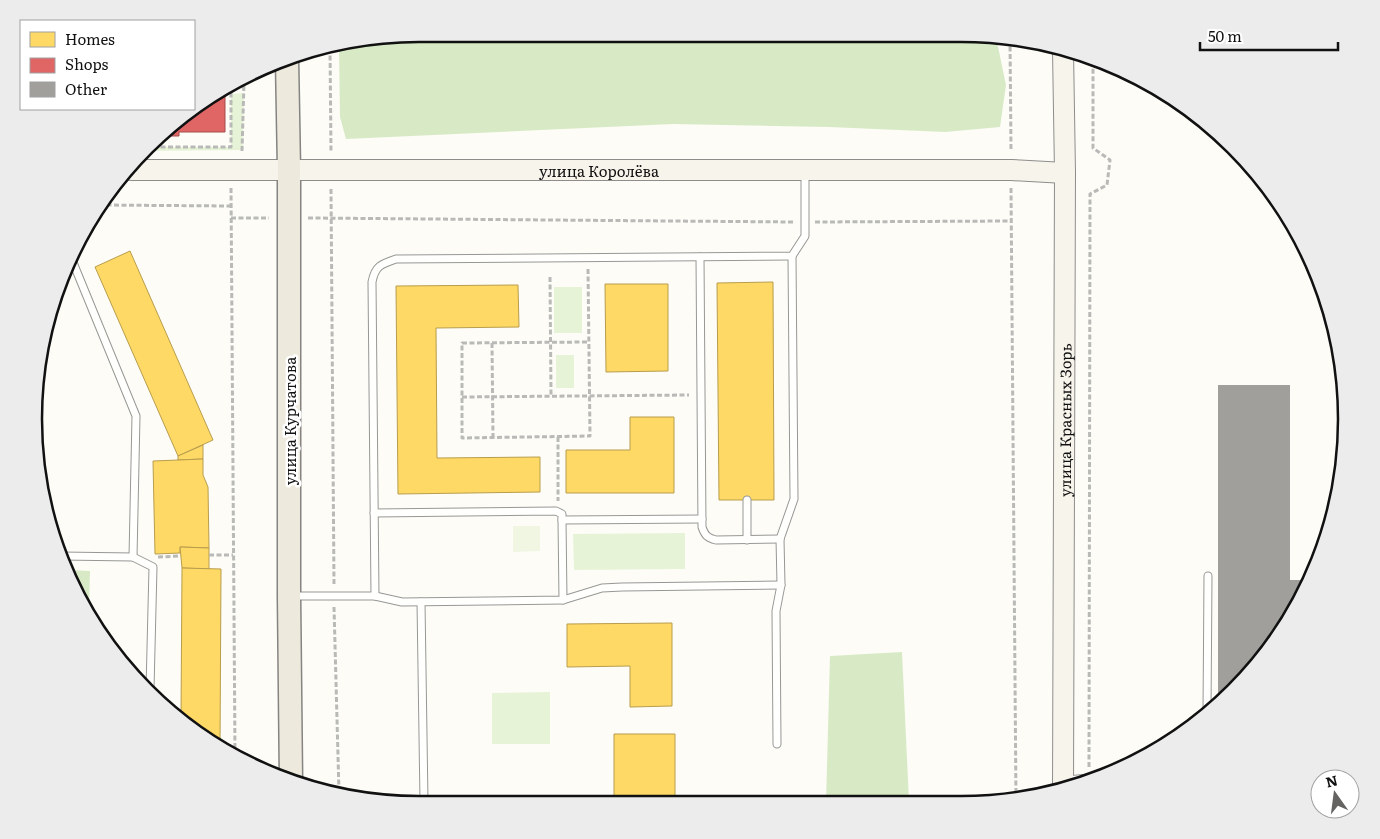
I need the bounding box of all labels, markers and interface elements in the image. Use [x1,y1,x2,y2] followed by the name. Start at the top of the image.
[20,20,195,110] legend
[1200,20,1338,52] scale bar
[1208,24,1242,47] text: 50 m
[65,27,115,50] text: Homes
[65,52,108,75] text: Shops
[65,77,107,100] text: Other
[539,159,660,182] street label: улица Королёва
[1052,343,1076,497] street label: улица Красных Зорь
[278,356,301,485] street label: улица Курчатова
[1310,769,1360,819] north arrow
[1323,769,1340,792] text: N

